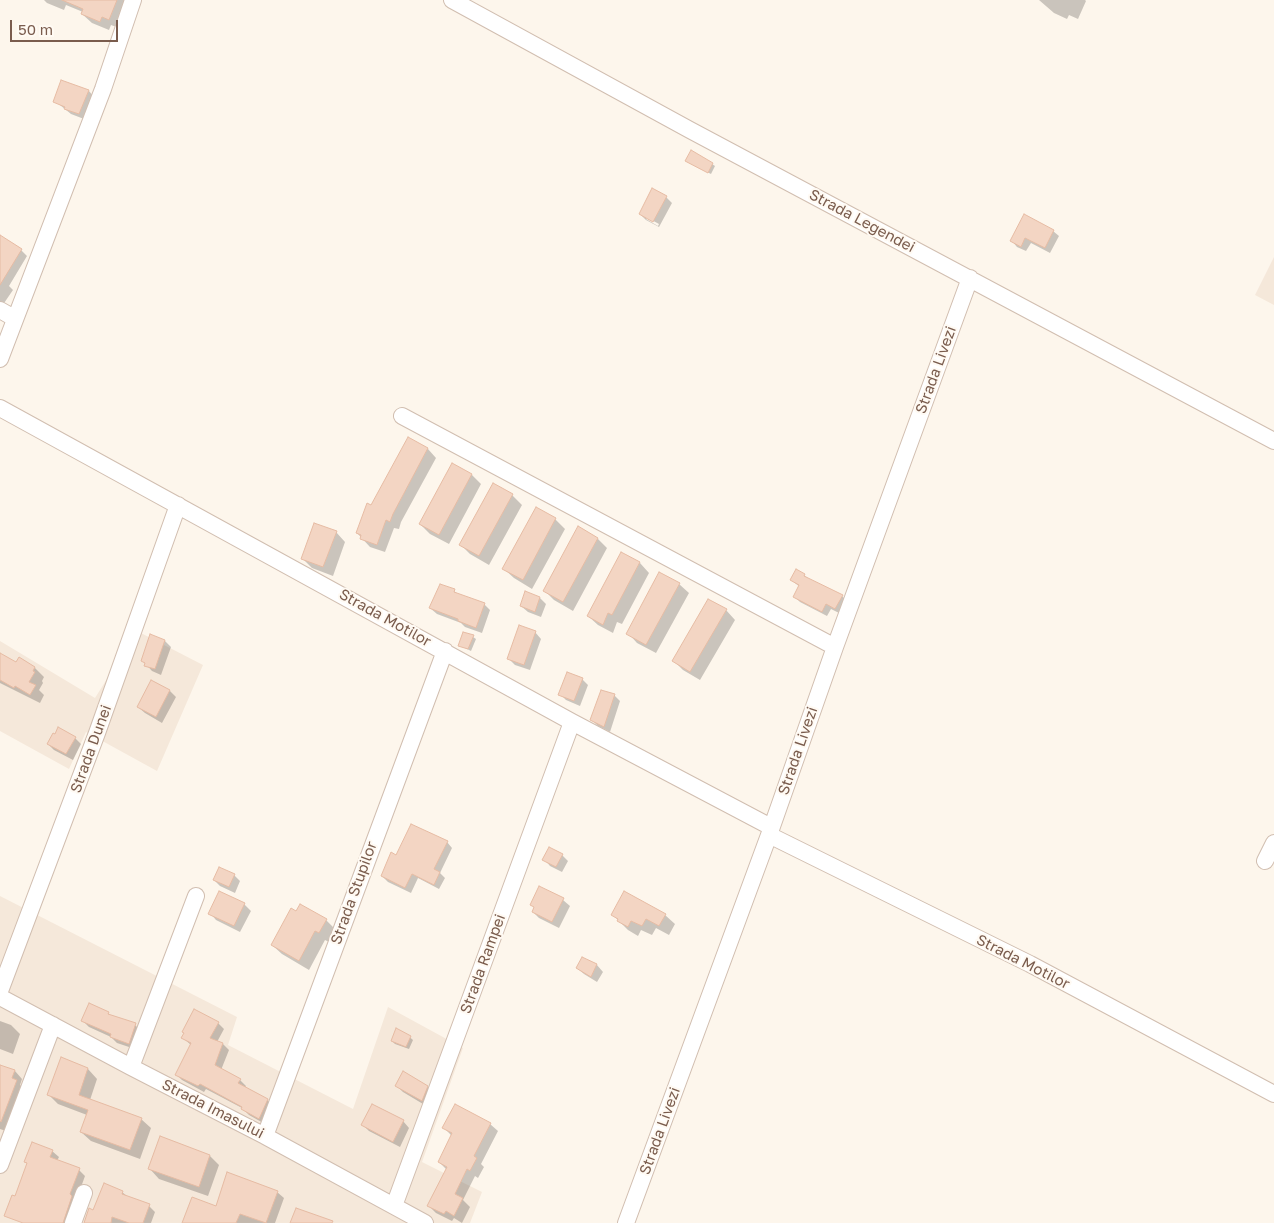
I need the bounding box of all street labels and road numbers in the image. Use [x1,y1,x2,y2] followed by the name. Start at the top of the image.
[806,186,918,256] street label: Strada Legendei
[912,324,960,416] street label: Strada Livezi
[336,585,434,651] street label: Strada Motilor
[67,702,115,796] street label: Strada Dunei
[775,705,821,797] street label: Strada Livezi
[327,839,381,947] street label: Strada Stupilor
[457,912,509,1016] street label: Strada Rampei
[973,931,1073,993] street label: Strada Motilor
[159,1075,267,1143] street label: Strada Imasului
[636,1085,684,1177] street label: Strada Livezi

